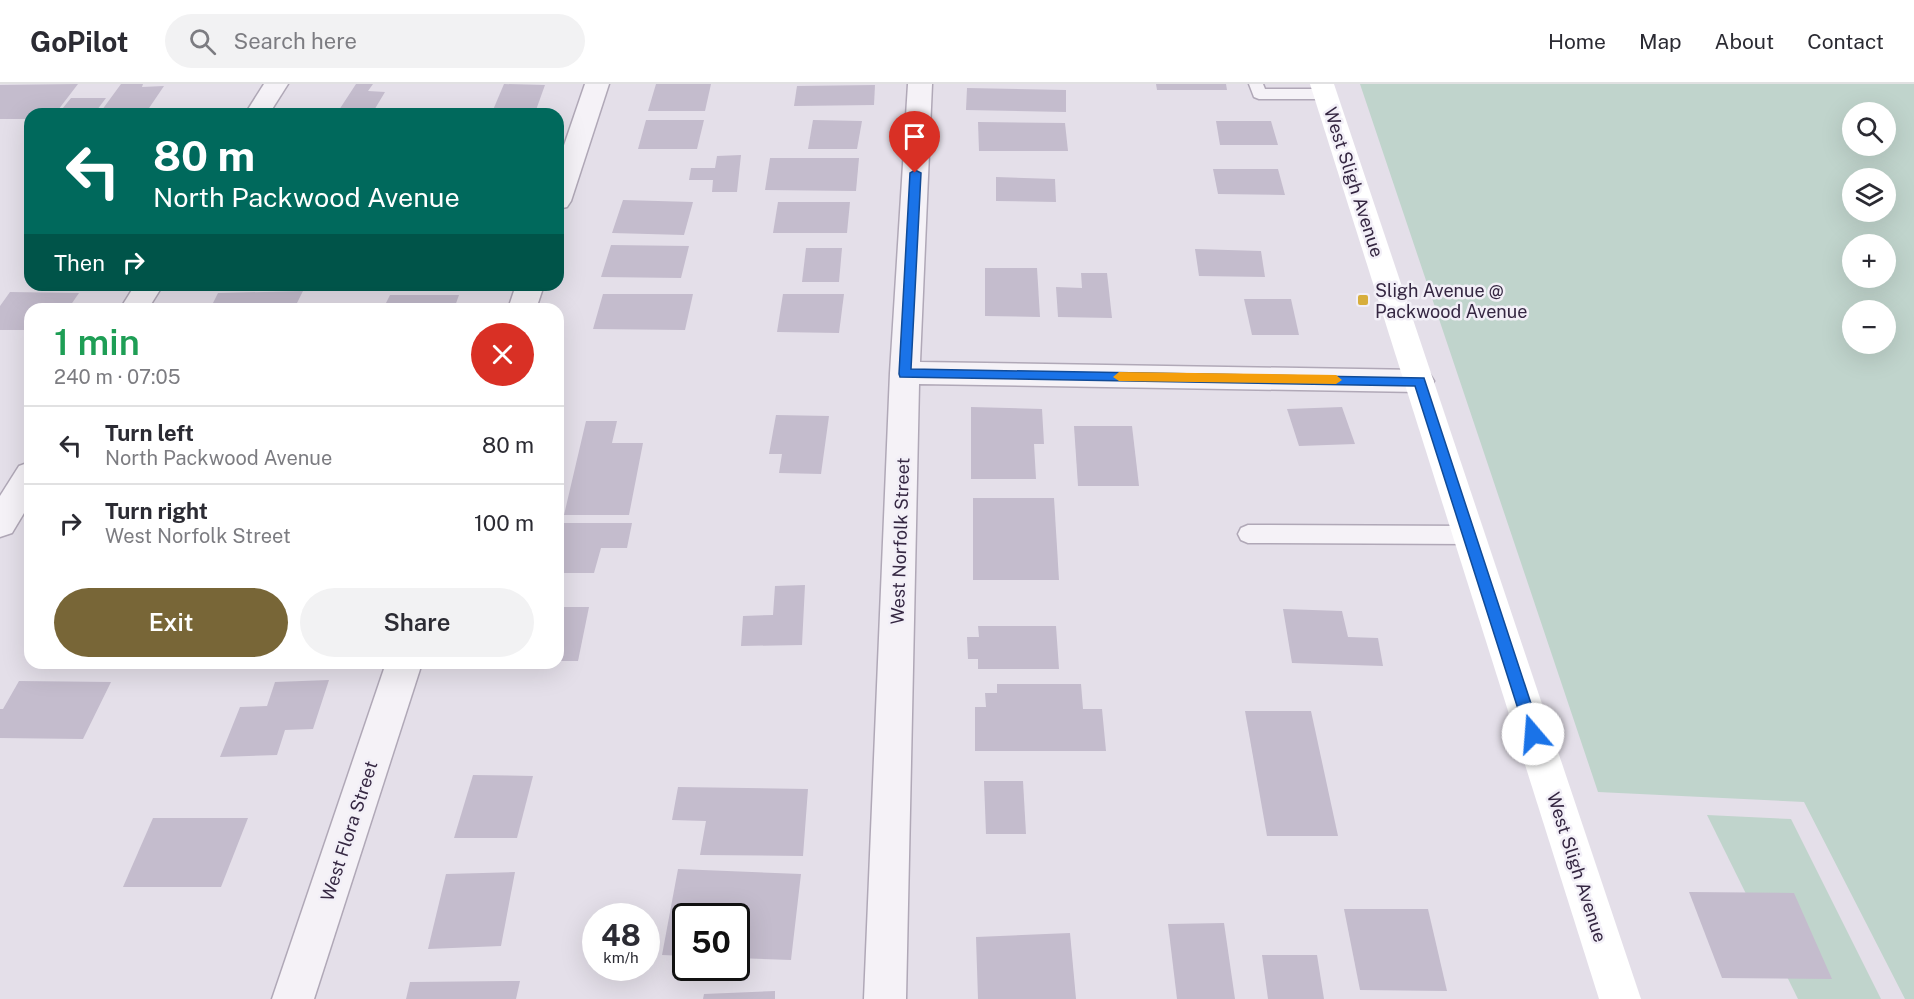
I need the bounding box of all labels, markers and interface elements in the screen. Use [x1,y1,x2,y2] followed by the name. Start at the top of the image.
[165,14,585,68] search box
[30,25,129,58] text: GoPilot
[186,25,219,58] icon: search
[234,28,357,54] text: Search here
[1548,29,1606,54] text: Home
[1639,29,1682,54] text: Map
[1715,29,1774,54] text: About
[1807,29,1884,54] text: Contact
[1842,102,1896,354] map controls
[1842,102,1896,156] button: search
[1320,104,1388,260] street label: West Sligh Avenue
[889,111,940,173] pin
[898,120,931,153] icon: arrive
[153,131,255,180] text: 80 m
[54,132,132,210] icon: left
[1842,168,1896,222] button: layers
[153,181,460,213] text: North Packwood Avenue
[1842,234,1896,288] button: +
[117,246,150,279] icon: right
[54,250,105,276] text: Then
[1375,280,1527,322] place label: Sligh Avenue @ Packwood Avenue
[1356,293,1370,307] marker: Sligh Avenue @ Packwood Avenue
[1842,300,1896,354] button: −
[54,321,140,363] text: 1 min
[471,323,534,386] button: close
[54,365,181,389] text: 240 m · 07:05
[105,420,194,446] text: Turn left
[54,429,87,462] icon: left
[482,432,534,458] text: 80 m
[105,446,332,470] text: North Packwood Avenue
[887,457,913,625] street label: West Norfolk Street
[105,498,208,524] text: Turn right
[54,507,87,540] icon: right
[474,510,534,536] text: 100 m
[105,524,291,548] text: West Norfolk Street
[54,588,288,657] button: Exit
[300,588,534,657] button: Share
[1501,702,1565,766] position arrow
[316,758,382,904] street label: West Flora Street
[1543,789,1611,945] street label: West Sligh Avenue
[672,903,750,981] speed limit sign: 50
[601,917,641,953] text: 48
[603,949,639,966] text: km/h

